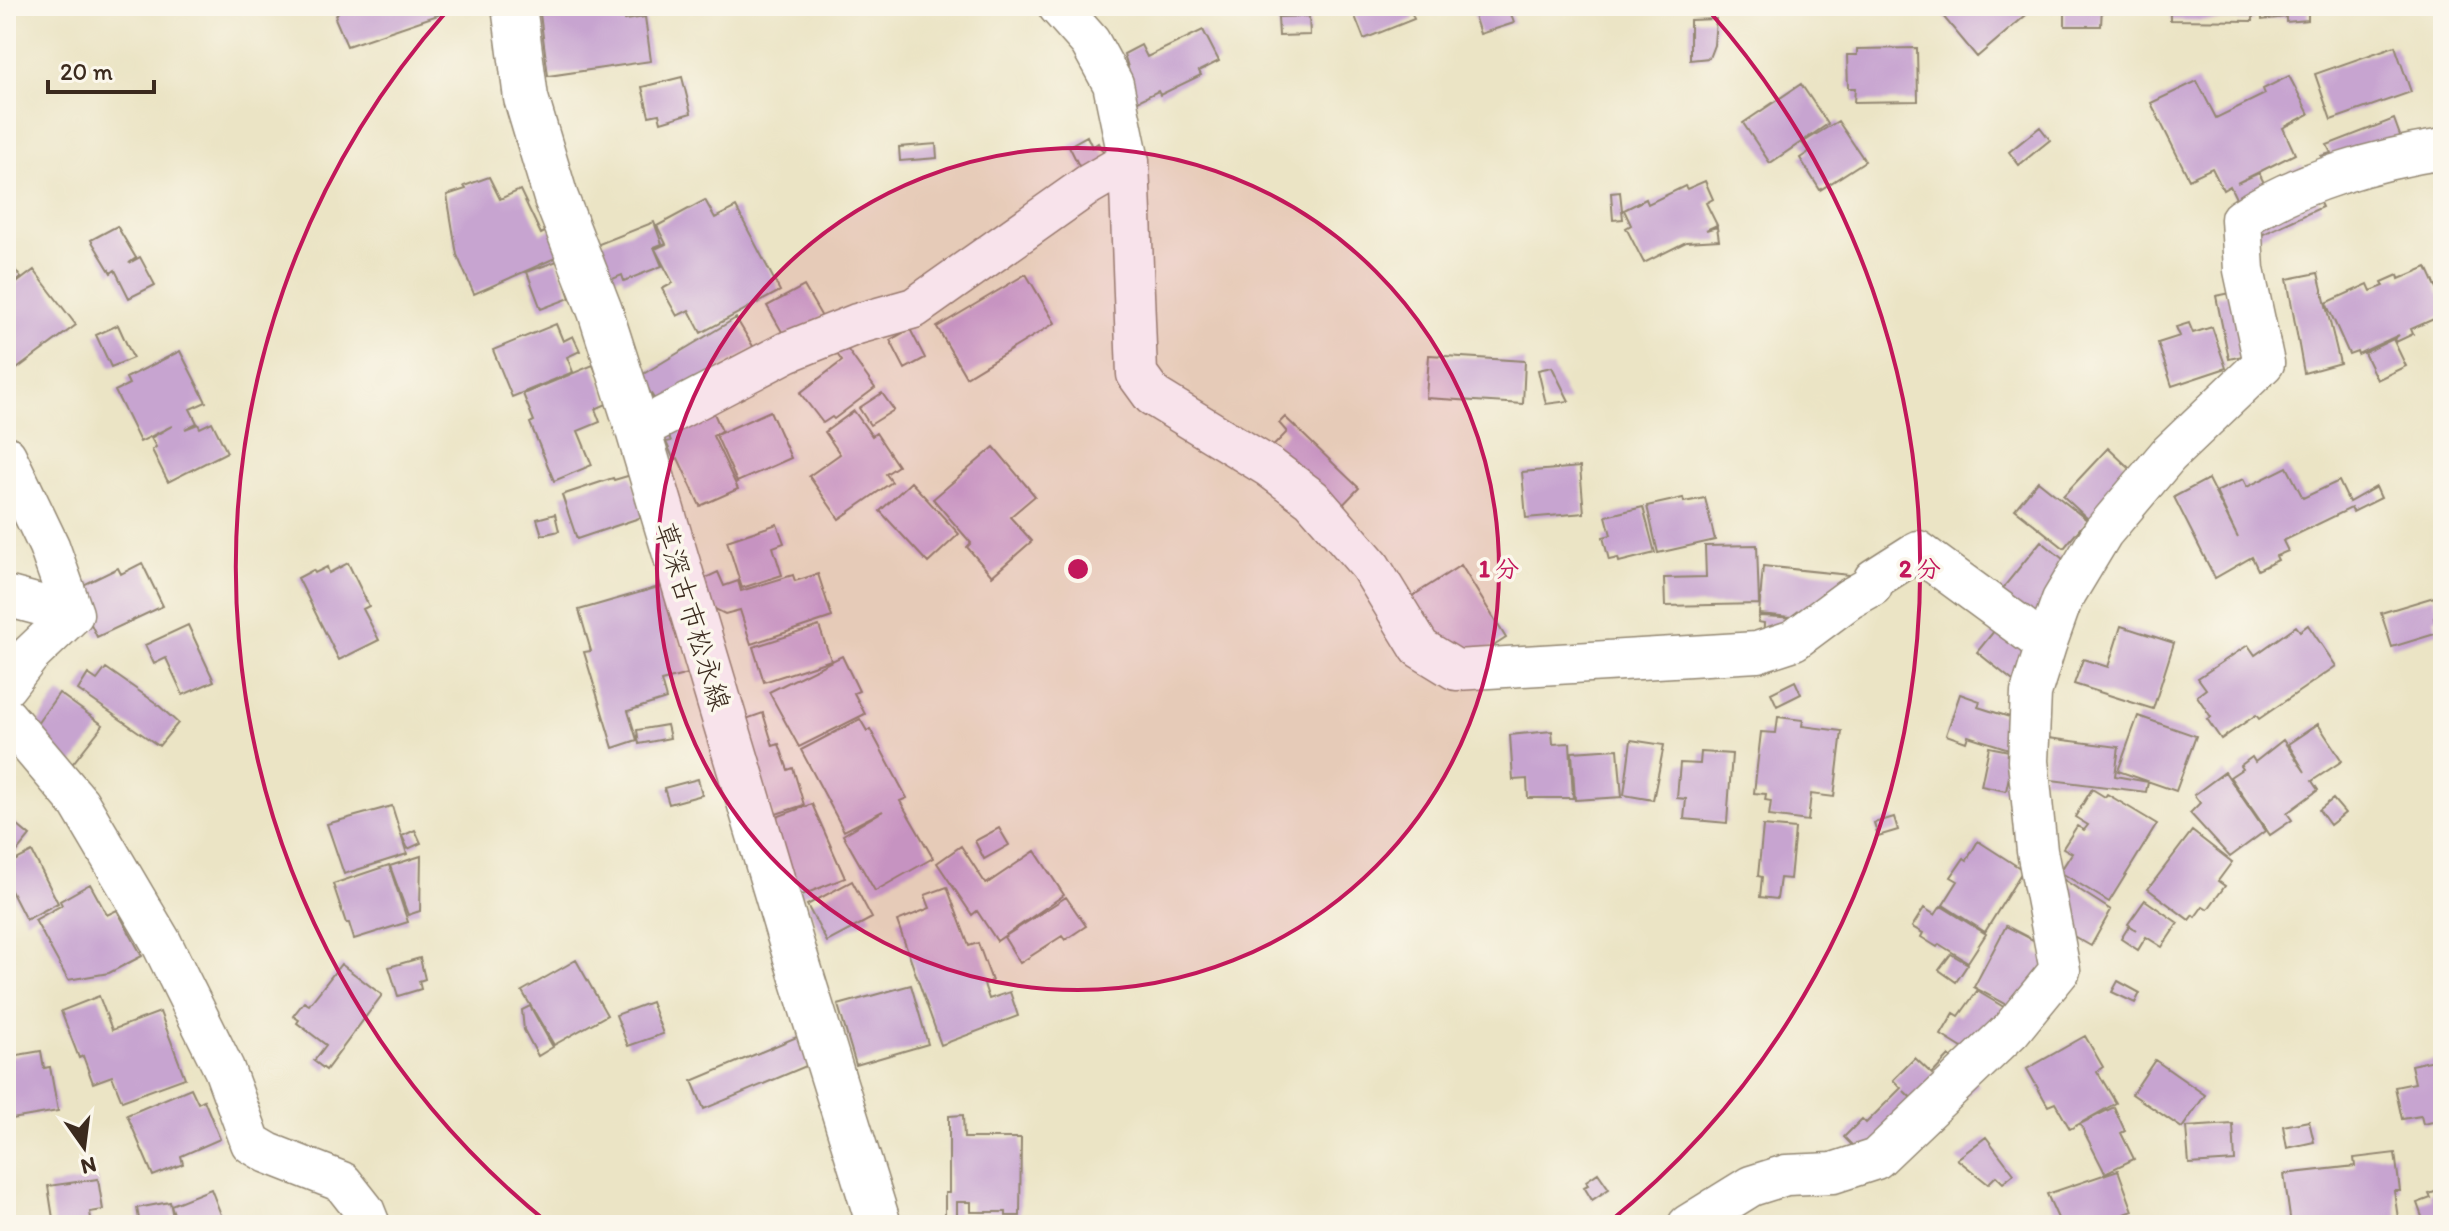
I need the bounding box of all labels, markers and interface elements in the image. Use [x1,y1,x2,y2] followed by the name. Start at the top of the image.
[48,44,154,94] scale bar
[60,57,113,86] text: 20 m
[648,517,738,715] street label: 草深古市松永線
[1479,554,1519,583] text: 1 分
[1899,554,1941,583] text: 2 分
[1064,555,1092,583] centre of rings
[44,1107,124,1187] north arrow
[78,1151,99,1181] text: N

